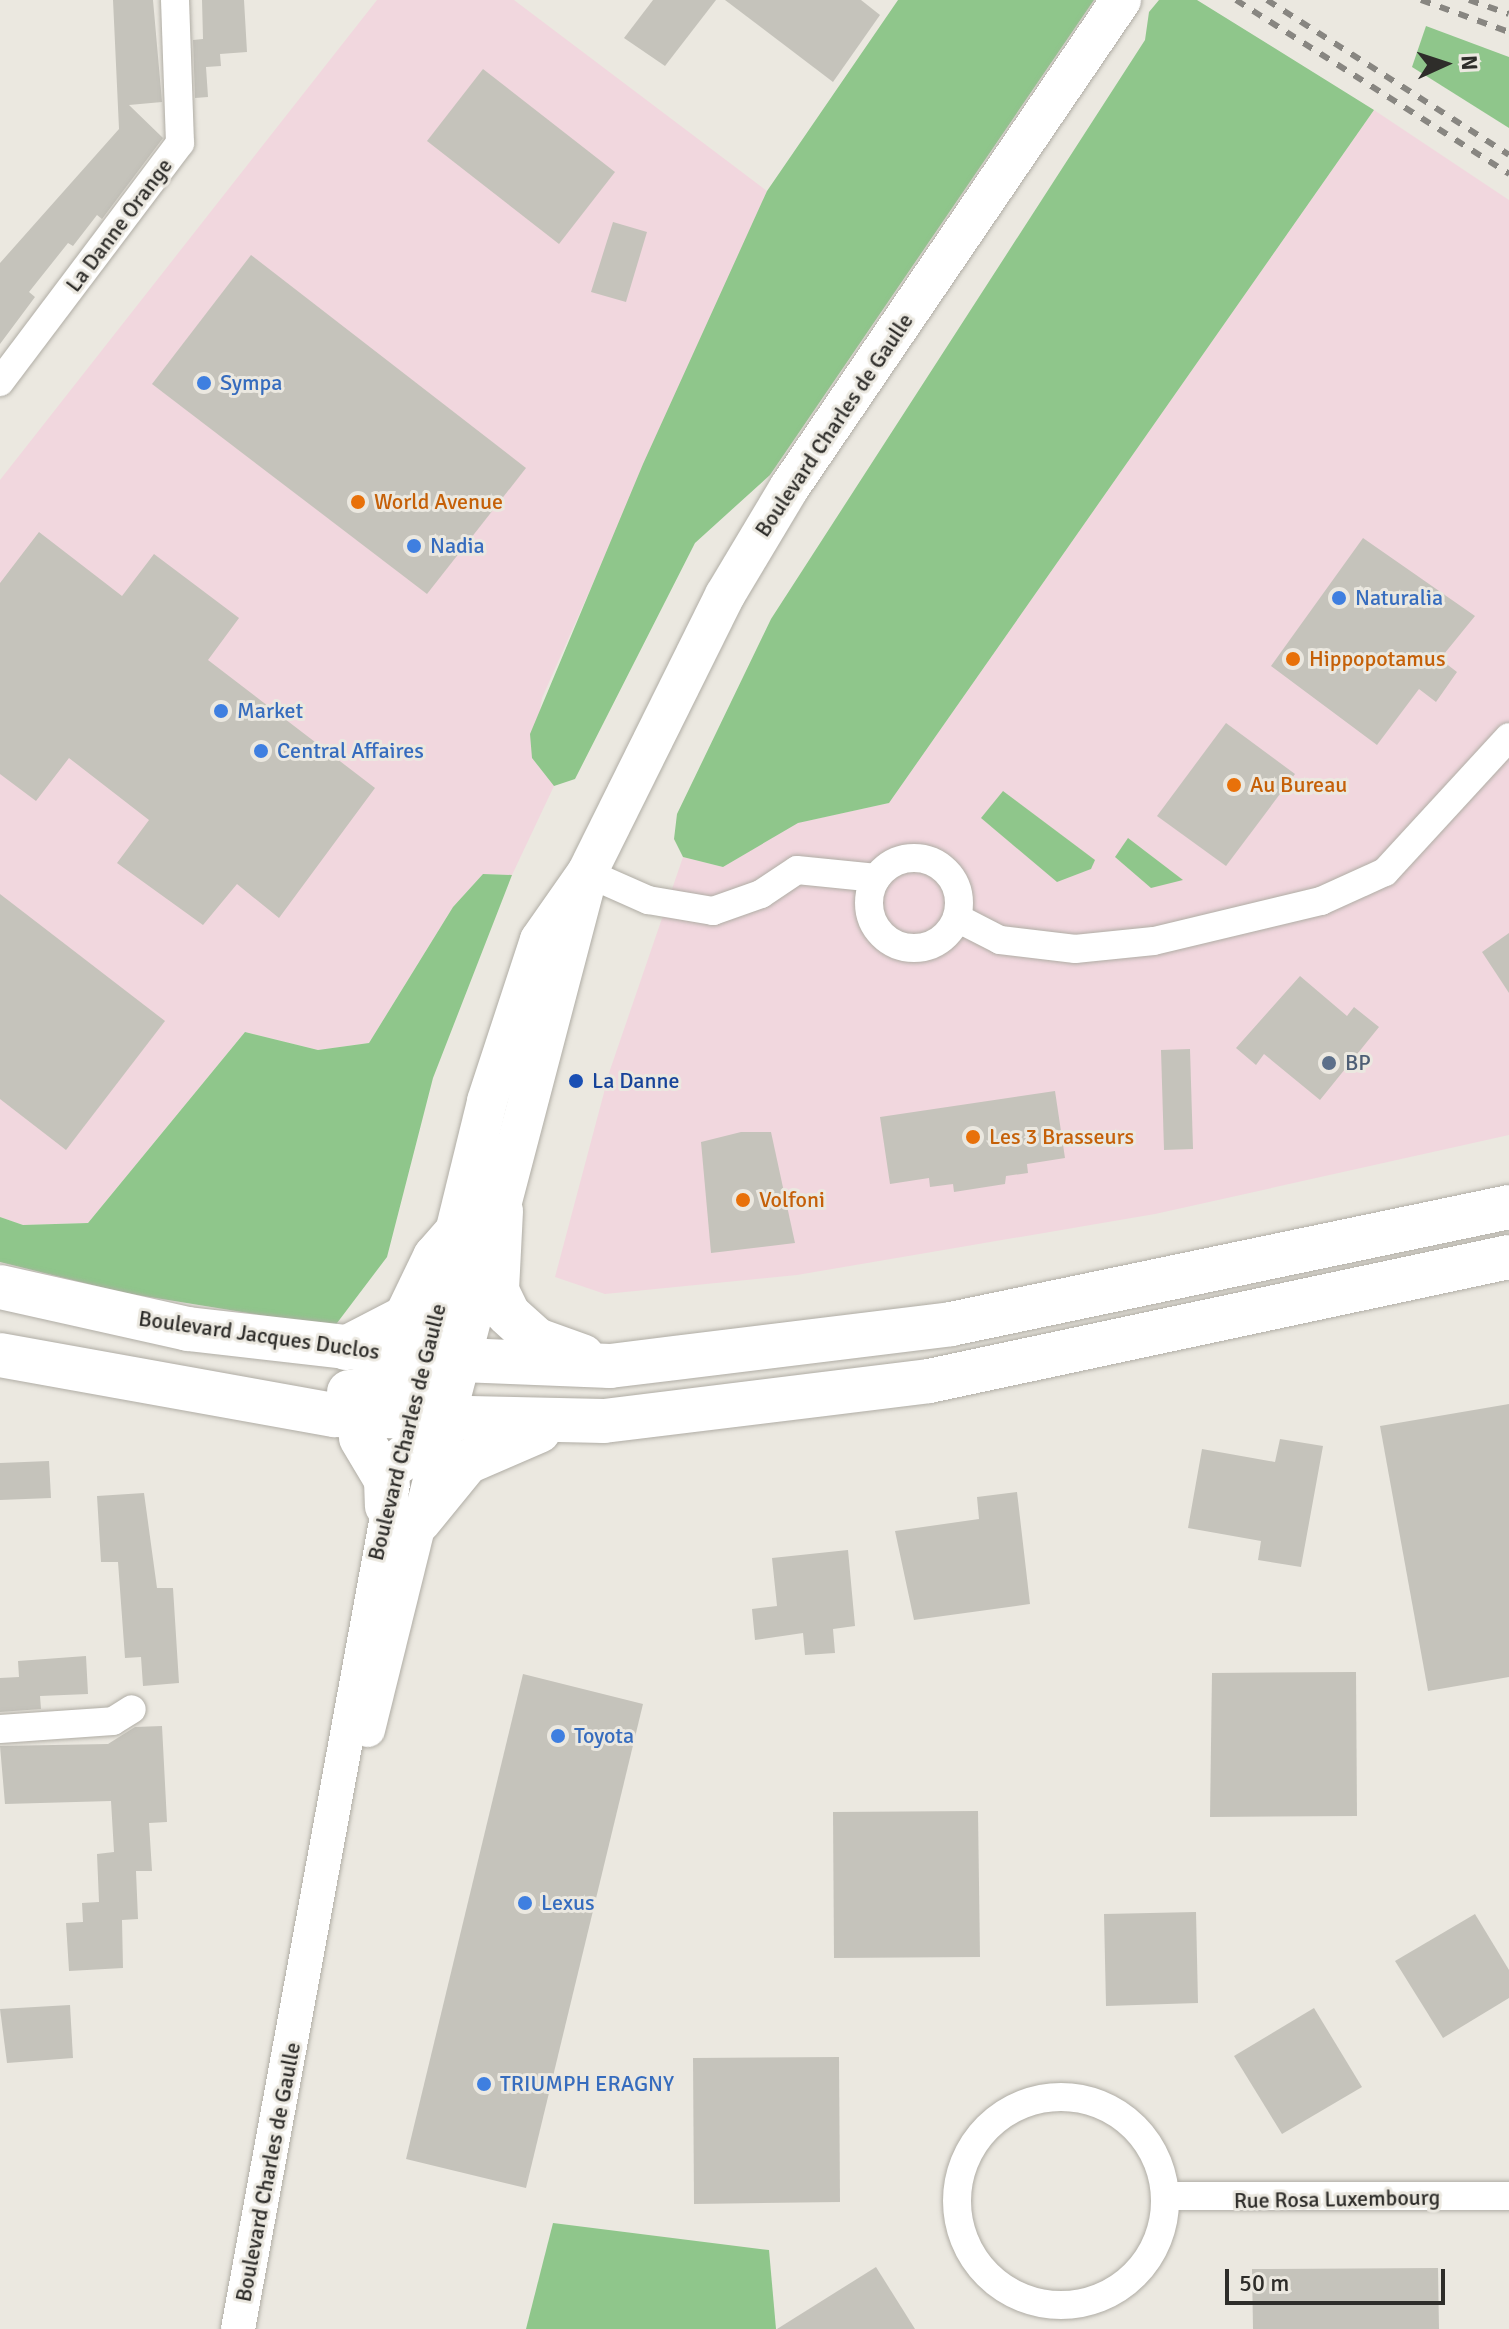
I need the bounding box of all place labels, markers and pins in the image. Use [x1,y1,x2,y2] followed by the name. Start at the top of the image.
[220,370,282,396] place label: Sympa
[195,374,213,392] marker: Sympa
[374,489,503,515] place label: World Avenue
[349,493,367,511] marker: World Avenue
[430,533,485,559] place label: Nadia
[405,537,423,555] marker: Nadia
[1355,585,1443,611] place label: Naturalia
[1330,589,1348,607] marker: Naturalia
[1309,646,1446,672] place label: Hippopotamus
[1284,650,1302,668] marker: Hippopotamus
[237,698,303,724] place label: Market
[212,702,230,720] marker: Market
[277,738,424,764] place label: Central Affaires
[252,742,270,760] marker: Central Affaires
[1250,772,1347,798] place label: Au Bureau
[1225,776,1243,794] marker: Au Bureau
[1345,1050,1371,1076] place label: BP
[1320,1054,1338,1072] marker: BP
[592,1068,679,1094] place label: La Danne
[567,1072,585,1090] marker: La Danne
[989,1124,1134,1150] place label: Les 3 Brasseurs
[964,1128,982,1146] marker: Les 3 Brasseurs
[759,1187,825,1213] place label: Volfoni
[734,1191,752,1209] marker: Volfoni
[574,1723,634,1749] place label: Toyota
[549,1727,567,1745] marker: Toyota
[541,1890,595,1916] place label: Lexus
[516,1894,534,1912] marker: Lexus
[500,2071,674,2097] place label: TRIUMPH ERAGNY
[475,2075,493,2093] marker: TRIUMPH ERAGNY

